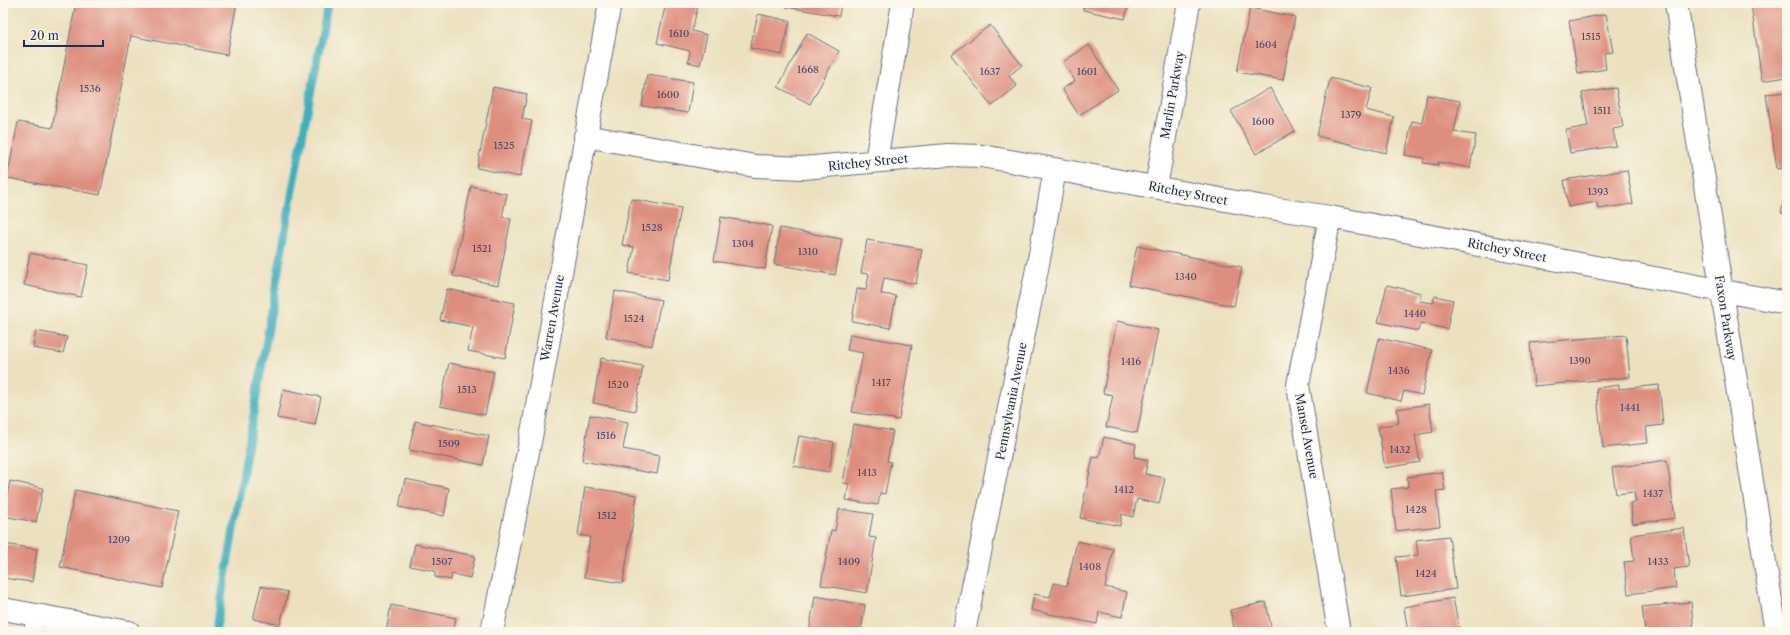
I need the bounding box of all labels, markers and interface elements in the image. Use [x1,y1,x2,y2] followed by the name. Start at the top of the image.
[24,22,103,48] scale bar
[669,27,689,40] house number: 1610
[30,28,59,43] text: 20 m
[1581,30,1601,43] house number: 1515
[1255,38,1277,51] house number: 1604
[1157,49,1187,140] street label: Marlin Parkway
[797,63,819,76] house number: 1668
[980,65,1000,78] house number: 1637
[1077,65,1098,78] house number: 1601
[80,82,101,95] house number: 1536
[657,88,679,101] house number: 1600
[1593,104,1612,117] house number: 1511
[1341,108,1361,121] house number: 1379
[1252,115,1274,128] house number: 1600
[494,139,514,152] house number: 1525
[827,150,910,174] street label: Ritchey Street
[1147,178,1230,208] street label: Ritchey Street
[1587,185,1609,198] house number: 1393
[641,221,663,234] house number: 1528
[1466,235,1549,265] street label: Ritchey Street
[732,237,754,250] house number: 1304
[472,242,493,255] house number: 1521
[798,245,818,258] house number: 1310
[1175,270,1197,283] house number: 1340
[537,273,567,364] street label: Warren Avenue
[1712,274,1740,362] street label: Faxon Parkway
[1404,307,1426,320] house number: 1440
[623,312,645,325] house number: 1524
[992,341,1030,461] street label: Pennsylvania Avenue
[1569,354,1591,367] house number: 1390
[1121,355,1141,368] house number: 1416
[1388,364,1410,377] house number: 1436
[871,376,891,389] house number: 1417
[607,378,629,391] house number: 1520
[457,383,477,396] house number: 1513
[1292,392,1322,480] street label: Mansel Avenue
[1620,401,1641,414] house number: 1441
[596,429,616,442] house number: 1516
[438,437,460,450] house number: 1509
[1389,443,1411,456] house number: 1432
[857,466,877,479] house number: 1413
[1114,483,1134,496] house number: 1412
[1643,487,1663,500] house number: 1437
[1405,503,1427,516] house number: 1428
[597,509,617,522] house number: 1512
[108,533,130,546] house number: 1209
[432,555,453,568] house number: 1507
[838,555,860,568] house number: 1409
[1648,555,1669,568] house number: 1433
[1079,560,1101,573] house number: 1408
[1415,567,1437,580] house number: 1424

